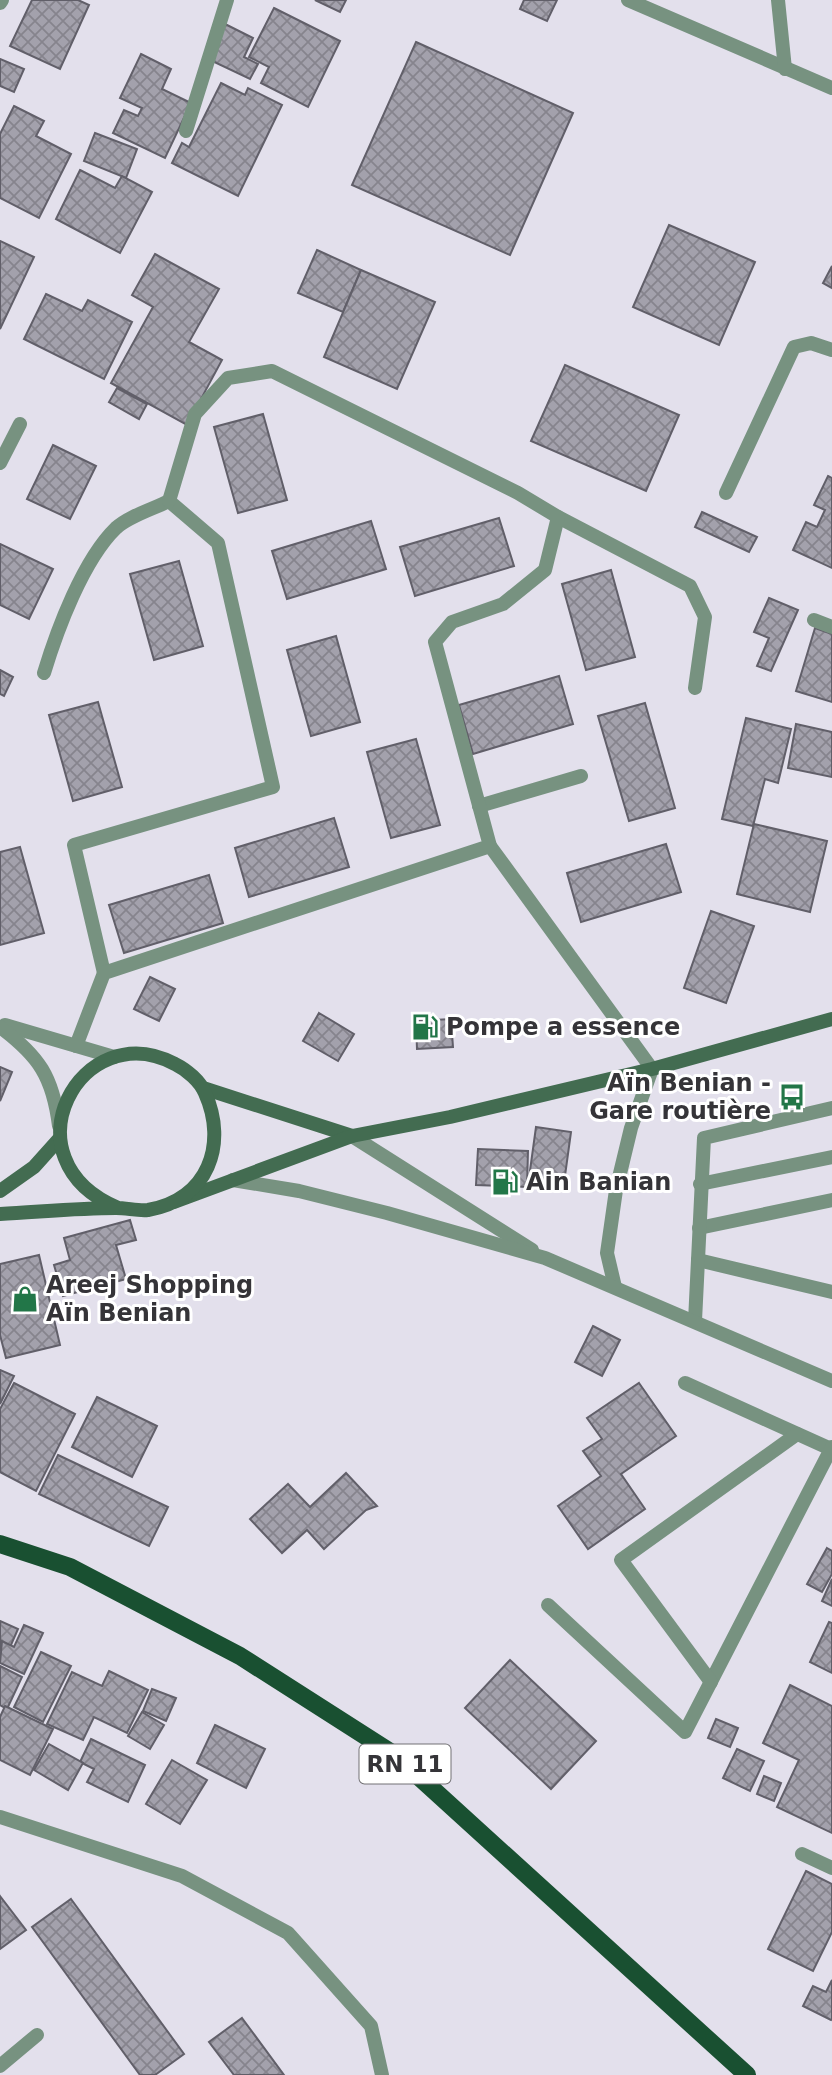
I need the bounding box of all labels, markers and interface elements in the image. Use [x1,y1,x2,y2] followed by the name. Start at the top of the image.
[410,1012,440,1042] fuel station icon: Pompe a essence
[446,1013,680,1041] place label: Pompe a essence
[589,1069,771,1125] place label: Aïn Benian - Gare routière
[777,1082,807,1112] bus stop icon: Aïn Benian - Gare routière
[490,1167,520,1197] fuel station icon: Ain Banian
[526,1168,671,1196] place label: Ain Banian
[46,1271,253,1327] place label: Areej Shopping Aïn Benian
[10,1284,40,1314] shop icon: Areej Shopping Aïn Benian
[360,1744,450,1784] road number: RN 11

